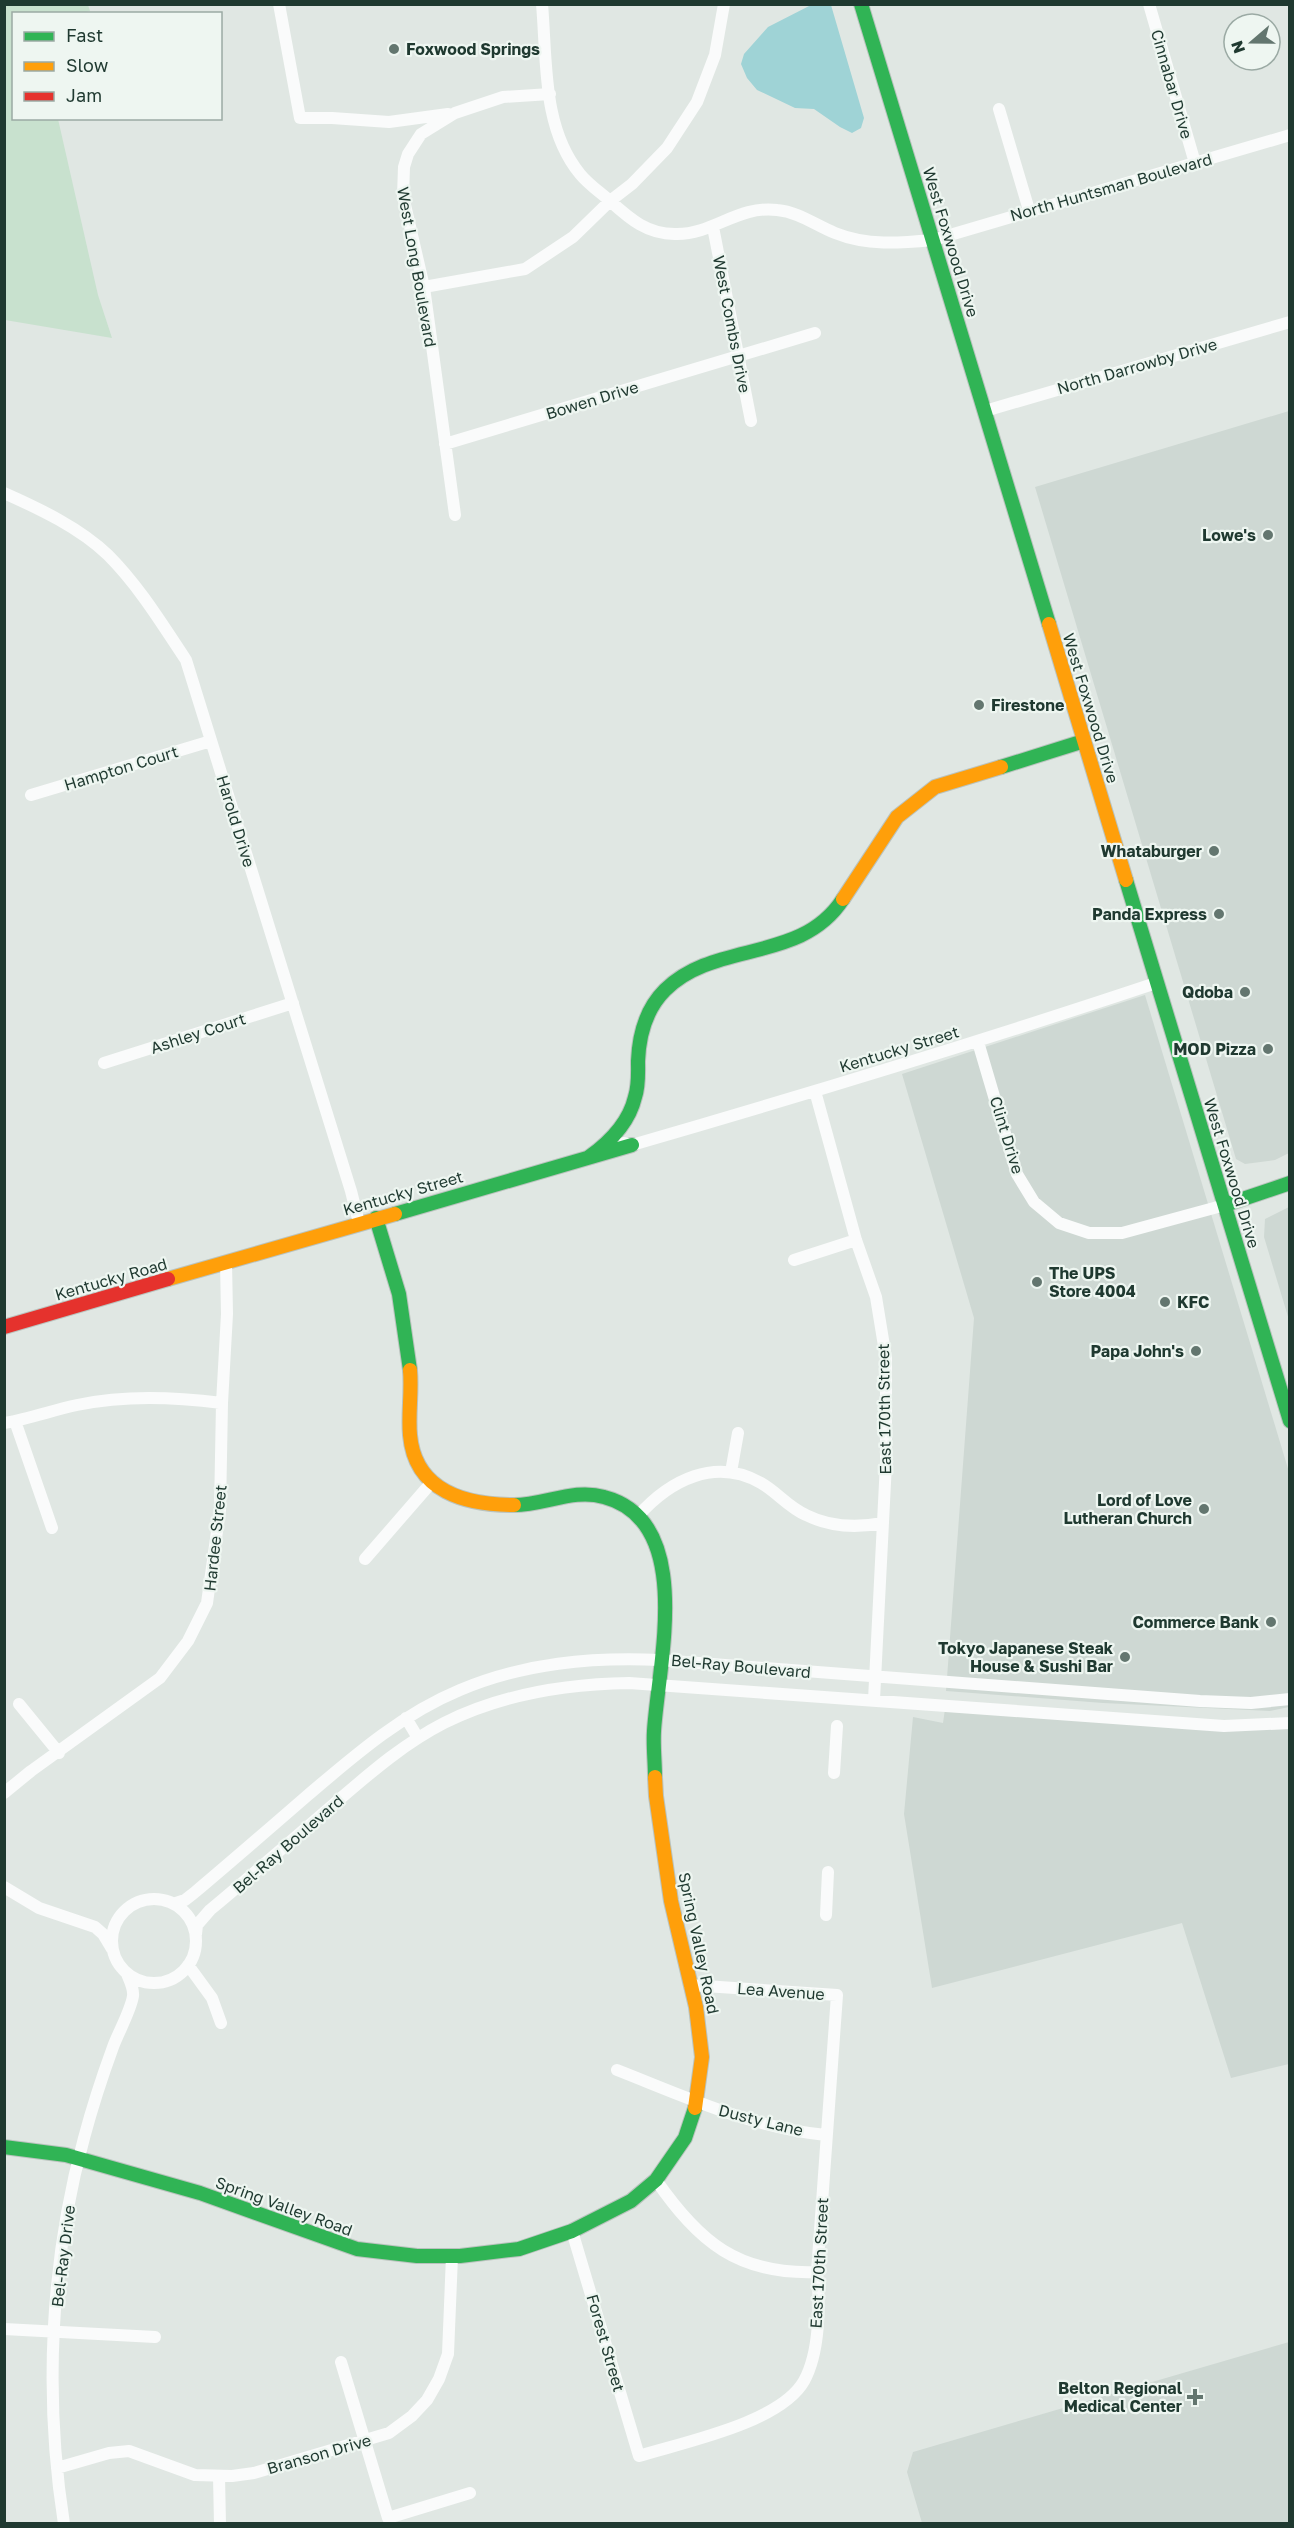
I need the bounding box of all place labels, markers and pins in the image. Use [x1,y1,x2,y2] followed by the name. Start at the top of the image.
[406,39,540,59] place label: Foxwood Springs
[387,42,401,56] marker: Foxwood Springs
[1202,525,1256,545] place label: Lowe's
[1261,528,1275,542] marker: Lowe's
[991,695,1064,715] place label: Firestone
[972,698,986,712] marker: Firestone
[1100,841,1202,861] place label: Whataburger
[1207,844,1221,858] marker: Whataburger
[1092,904,1207,924] place label: Panda Express
[1212,907,1226,921] marker: Panda Express
[1182,982,1233,1002] place label: Qdoba
[1238,985,1252,999] marker: Qdoba
[1173,1039,1256,1059] place label: MOD Pizza
[1261,1042,1275,1056] marker: MOD Pizza
[1049,1263,1136,1301] place label: The UPS Store 4004
[1030,1275,1044,1289] marker: The UPS Store 4004
[1177,1292,1209,1312] place label: KFC
[1158,1295,1172,1309] marker: KFC
[1090,1341,1184,1361] place label: Papa John's
[1189,1344,1203,1358] marker: Papa John's
[1064,1490,1192,1528] place label: Lord of Love Lutheran Church
[1197,1502,1211,1516] marker: Lord of Love Lutheran Church
[1132,1612,1260,1632] place label: Commerce Bank
[1264,1615,1278,1629] marker: Commerce Bank
[938,1638,1114,1676] place label: Tokyo Japanese Steak House & Sushi Bar
[1118,1650,1132,1664] marker: Tokyo Japanese Steak House & Sushi Bar
[1058,2378,1183,2416] place label: Belton Regional Medical Center
[1186,2388,1204,2406] marker: Belton Regional Medical Center

